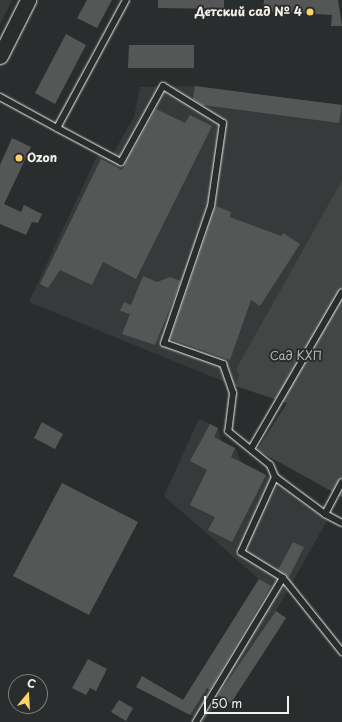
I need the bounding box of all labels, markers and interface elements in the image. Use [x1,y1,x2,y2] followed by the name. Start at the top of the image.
[194,5,302,19] place label: Детский сад № 4
[305,7,315,17] marker: Детский сад № 4
[27,151,57,165] place label: Ozon
[14,153,24,163] marker: Ozon
[270,349,322,363] park label: Сад КХП
[8,674,48,714] north arrow
[25,674,38,692] text: С
[206,688,291,714] scale bar
[211,694,242,712] text: 50 m

